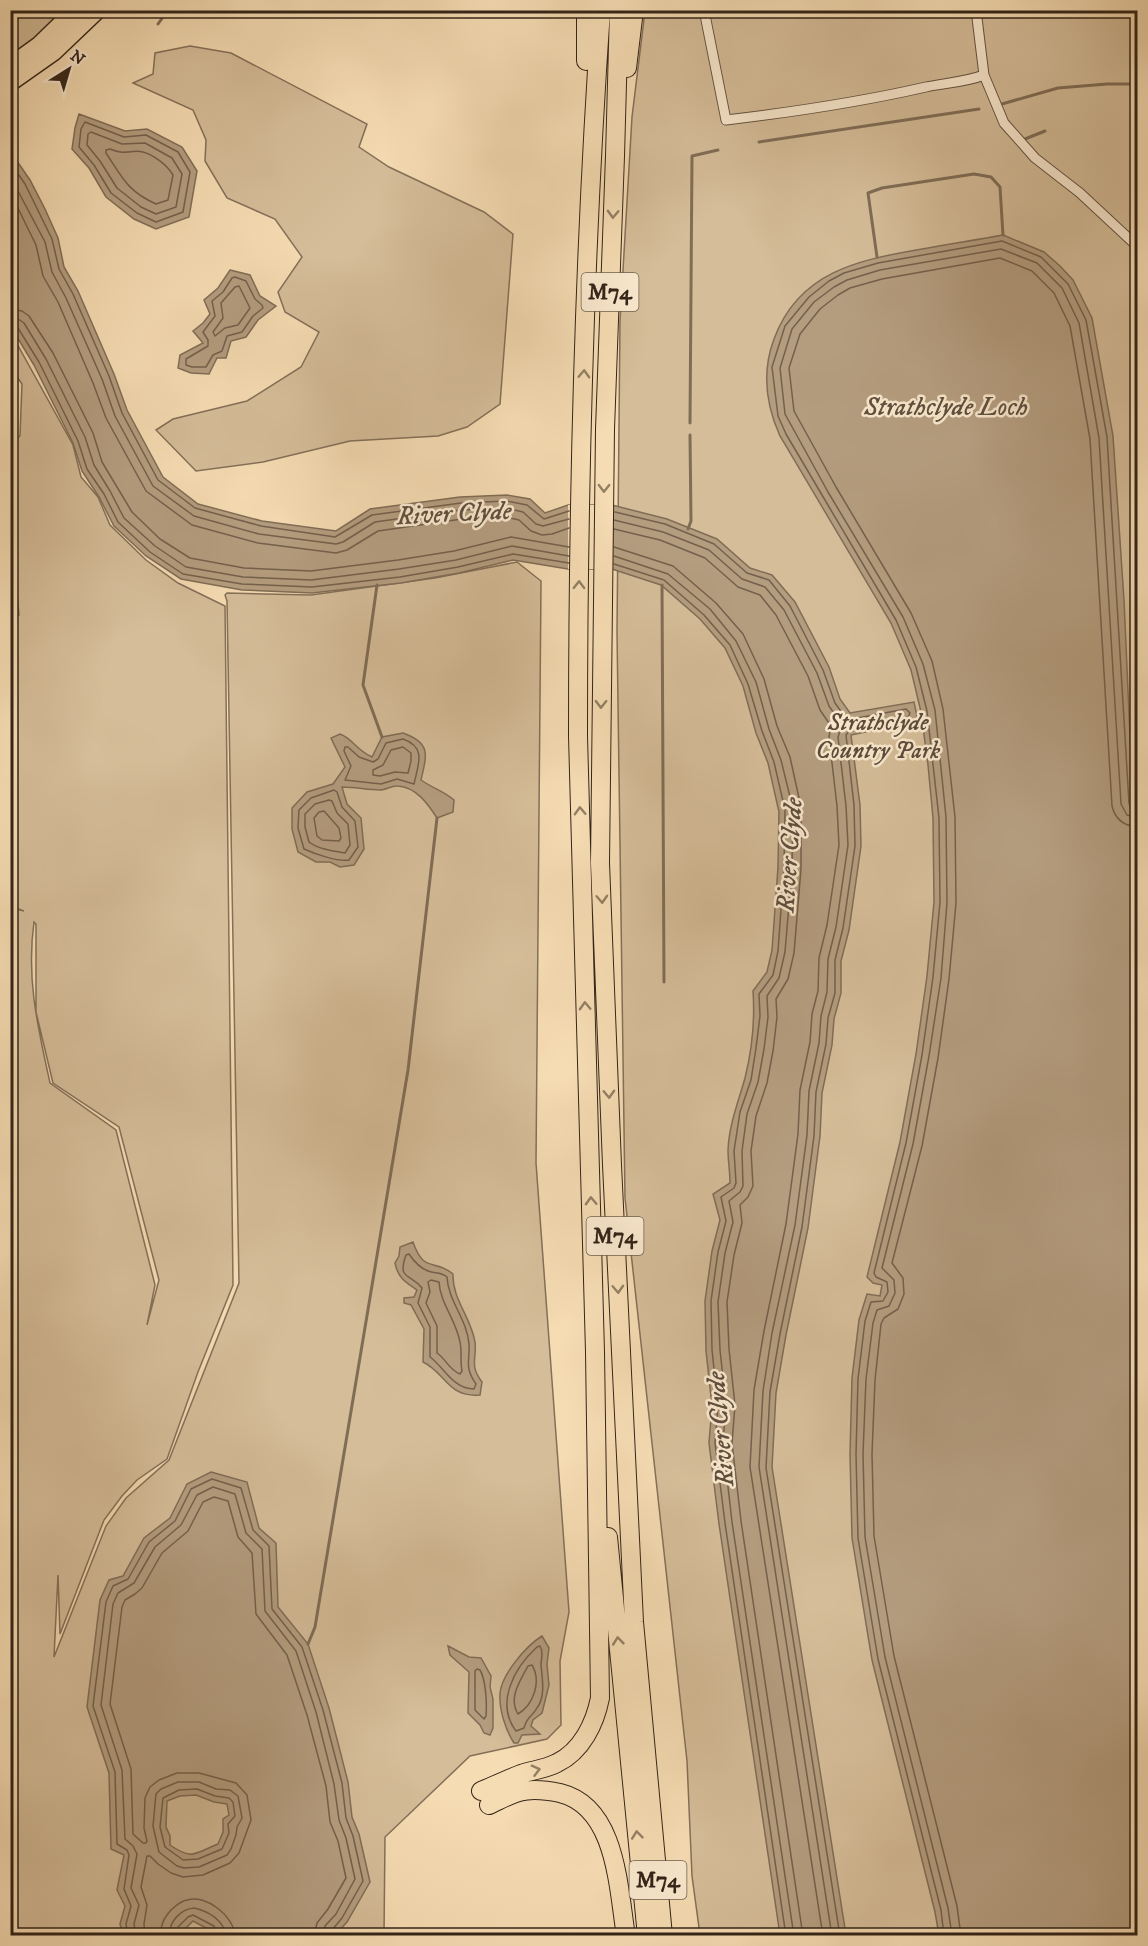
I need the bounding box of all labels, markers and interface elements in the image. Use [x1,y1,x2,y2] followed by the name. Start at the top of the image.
[39,39,99,99] north arrow
[66,46,89,70] text: N
[606,209,619,218] one-way arrow
[582,273,638,311] road number: M74
[578,370,590,379] one-way arrow
[863,391,1028,424] water label: Strathclyde Loch
[598,483,610,492] one-way arrow
[395,494,513,534] water label: River Clyde
[573,581,585,590] one-way arrow
[595,700,607,709] one-way arrow
[816,708,940,766] park label: Strathclyde Country Park
[769,795,811,915] water label: River Clyde
[574,807,586,816] one-way arrow
[595,895,608,904] one-way arrow
[579,1002,592,1011] one-way arrow
[603,1090,616,1099] one-way arrow
[584,1197,597,1206] one-way arrow
[586,1217,644,1255] road number: M74
[612,1284,625,1293] one-way arrow
[699,1369,743,1489] water label: River Clyde
[612,1637,625,1646] one-way arrow
[530,1765,541,1777] one-way arrow
[631,1831,644,1840] one-way arrow
[630,1861,686,1899] road number: M74

